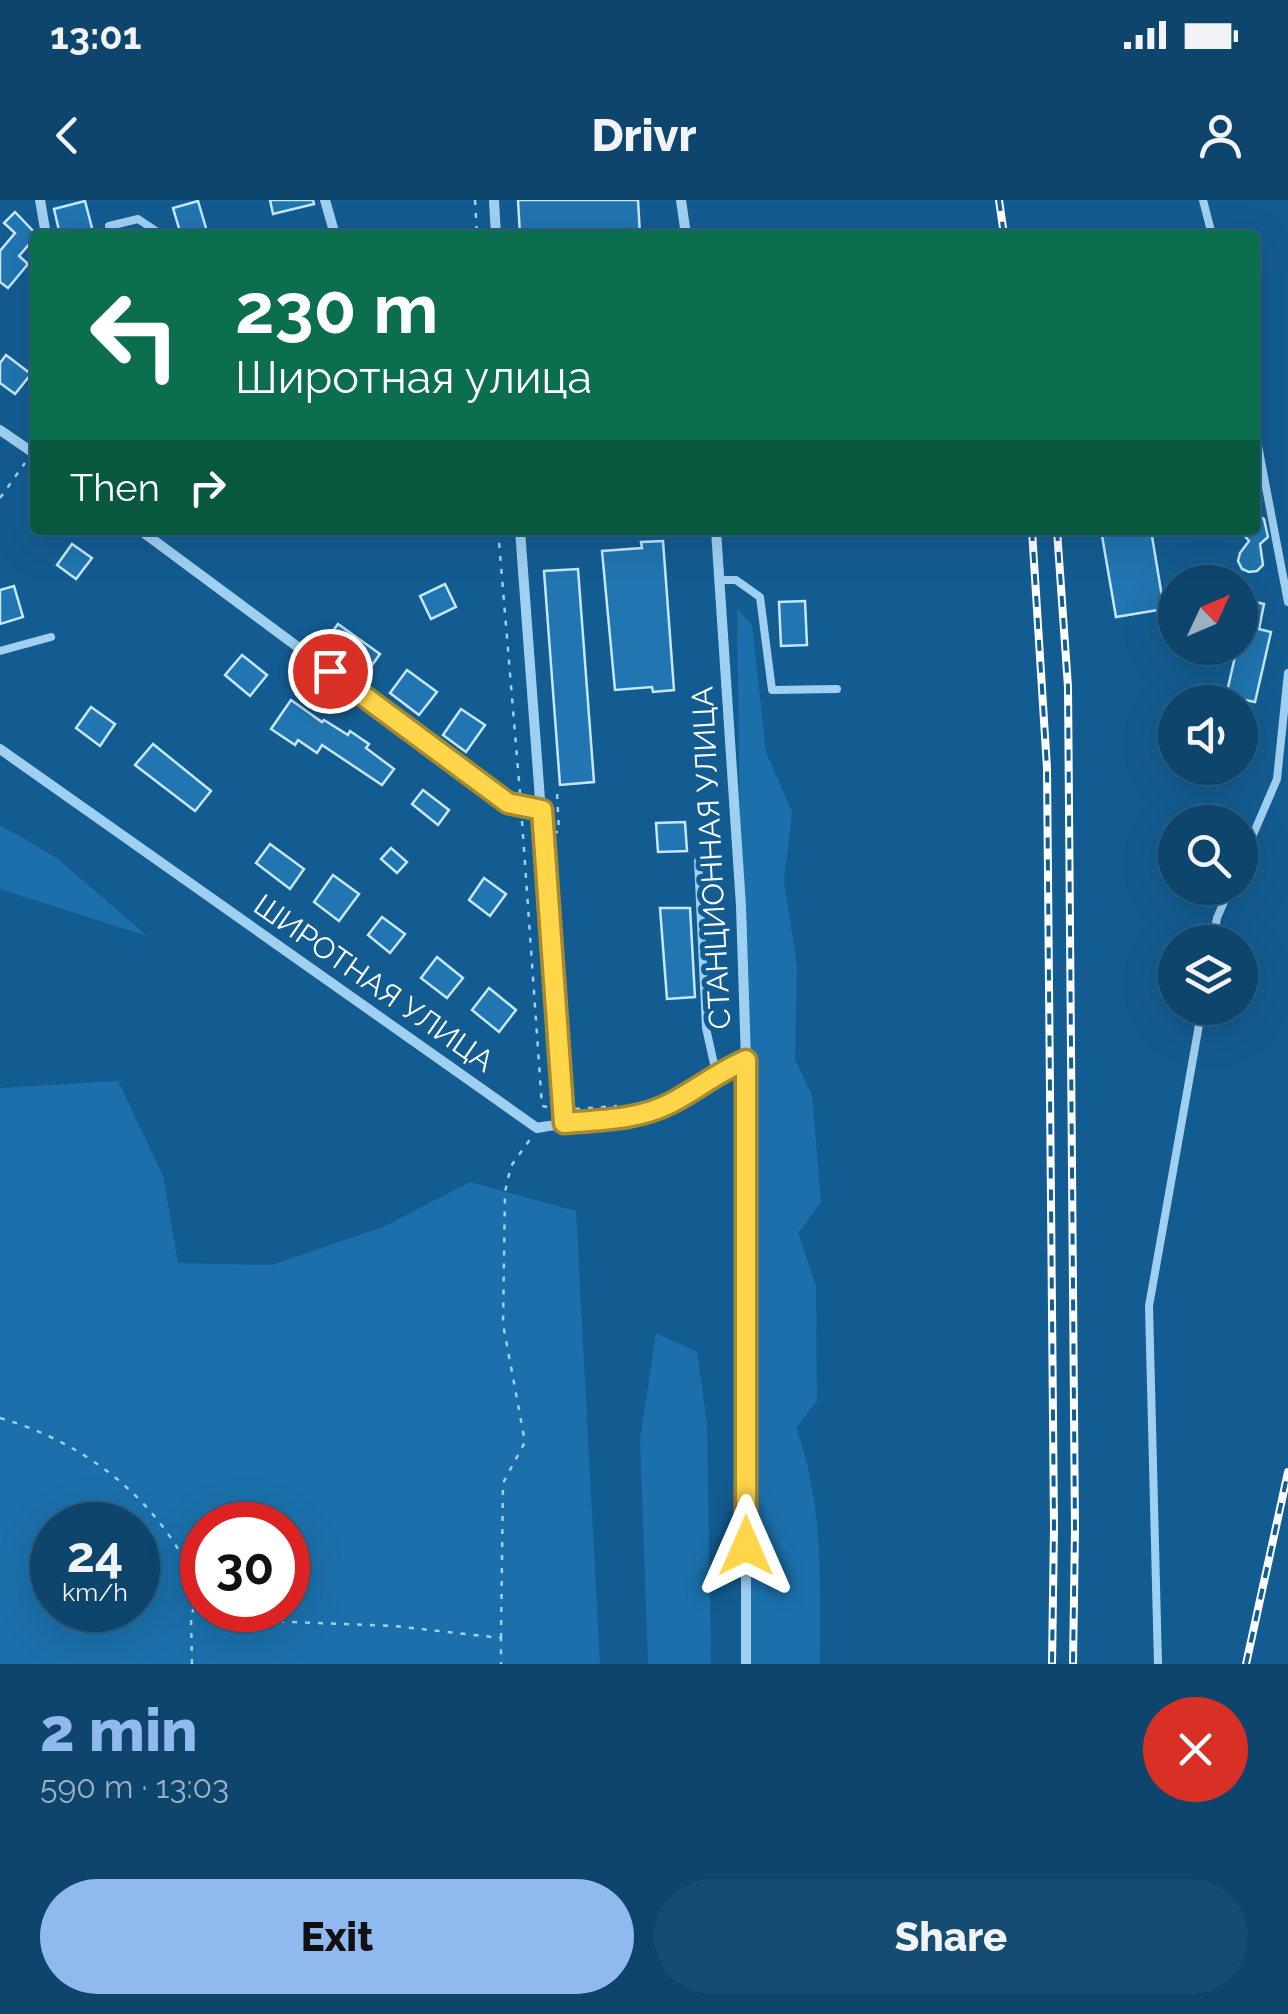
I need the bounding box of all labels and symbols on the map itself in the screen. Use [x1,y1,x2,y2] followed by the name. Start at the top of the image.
[1158,565,1258,665] north arrow
[288,629,373,714] pin
[685,686,737,1030] street label: СТАНЦИОННАЯ УЛИЦА
[247,887,501,1079] street label: ШИРОТНАЯ УЛИЦА
[694,1494,798,1598] position arrow
[180,1502,310,1632] speed limit sign: 30

